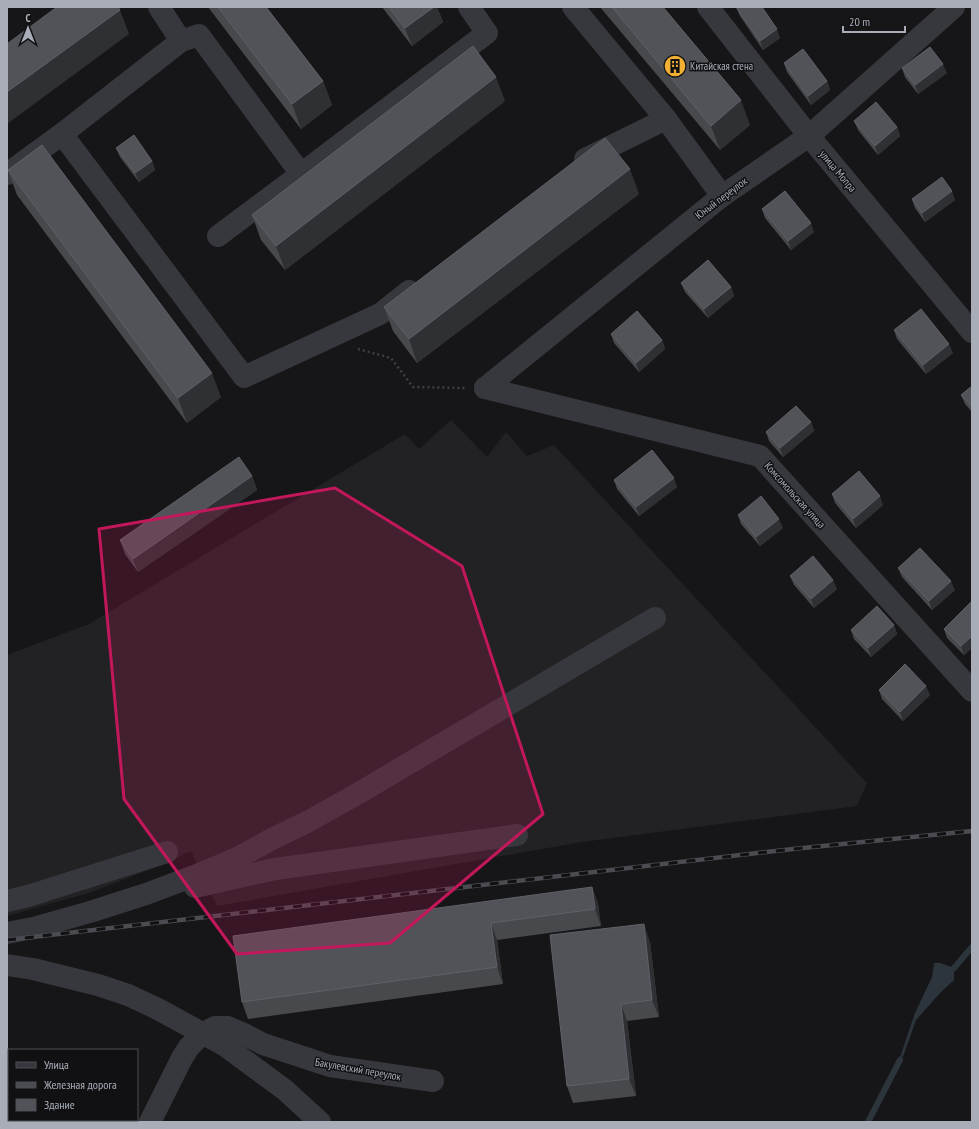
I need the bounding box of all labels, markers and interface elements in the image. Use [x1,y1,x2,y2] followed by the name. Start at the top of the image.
[8,8,48,48] north arrow
[843,8,905,34] scale bar
[25,11,31,25] text: С
[849,14,870,29] text: 20 m
[662,53,688,79] building icon: Китайская стена
[690,59,753,73] place label: Китайская стена
[816,147,860,195] street label: улица Мопра
[692,173,750,222] street label: Юный переулок
[762,459,828,531] street label: Комсомольская улица
[8,1049,138,1121] legend
[314,1055,403,1084] street label: Бакулевский переулок
[44,1057,69,1072] text: Улица
[43,1077,117,1092] text: Железная дорога
[44,1097,75,1112] text: Здание

